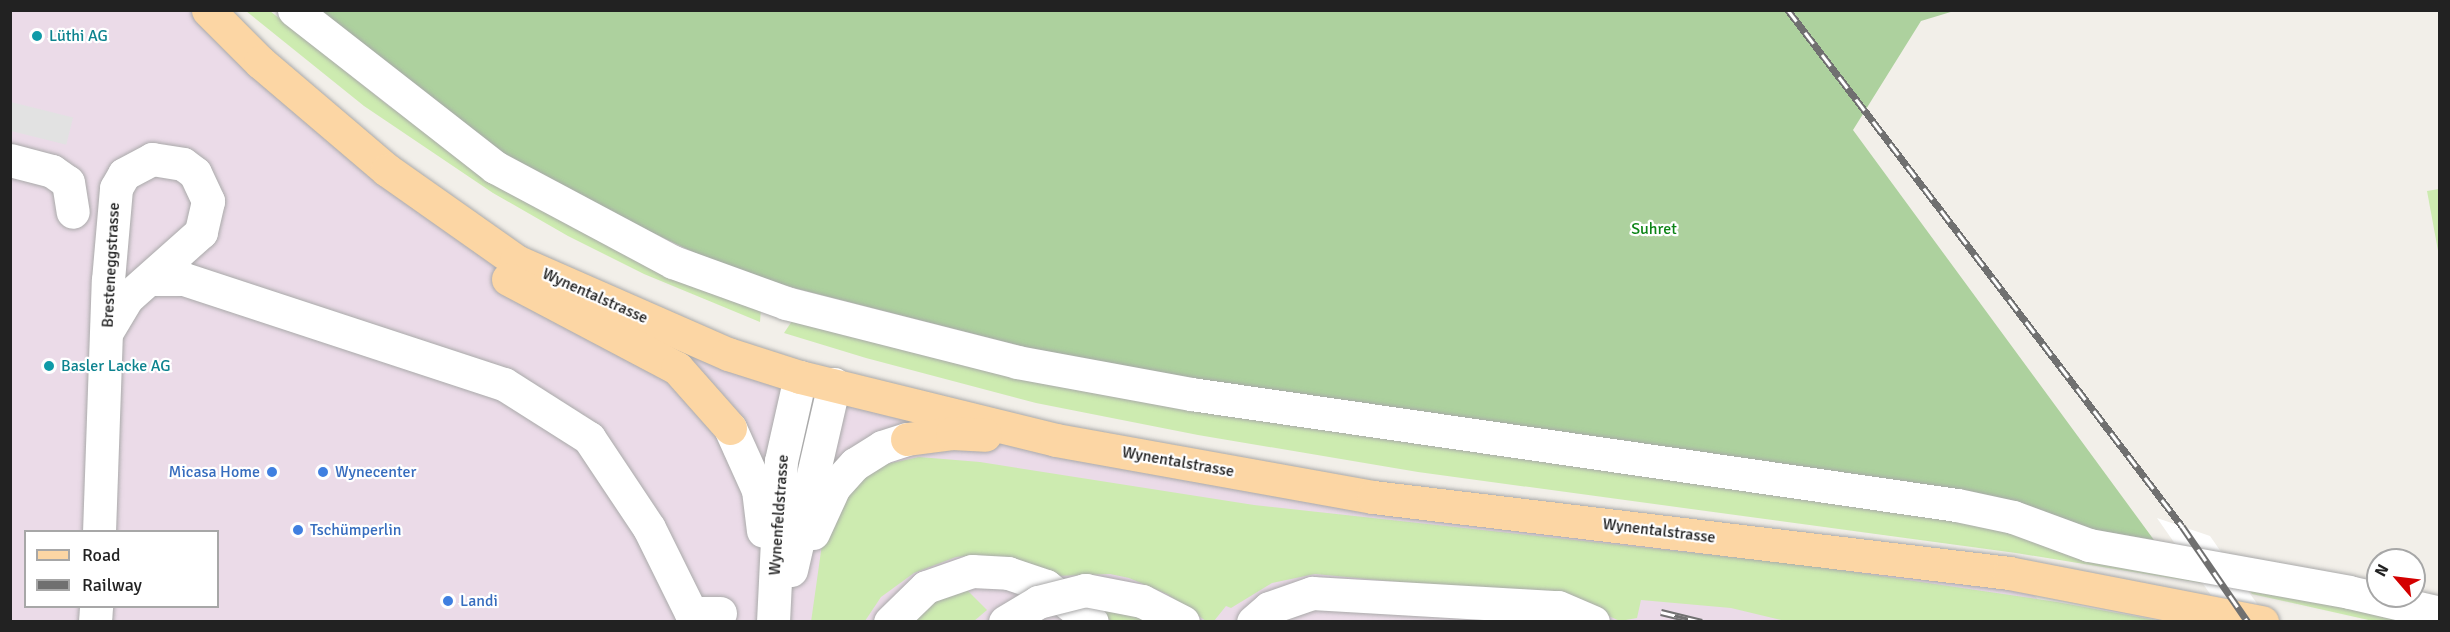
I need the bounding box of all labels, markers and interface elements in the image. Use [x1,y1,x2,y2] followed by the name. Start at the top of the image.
[49,26,108,46] place label: Lüthi AG
[30,29,44,43] marker: Lüthi AG
[98,202,124,328] street label: Bresteneggstrasse
[1631,219,1677,239] park label: Suhret
[539,264,651,328] street label: Wynentalstrasse
[61,356,171,376] place label: Basler Lacke AG
[42,359,56,373] marker: Basler Lacke AG
[1121,443,1235,481] street label: Wynentalstrasse
[765,454,793,576] street label: Wynenfeldstrasse
[169,462,260,482] place label: Micasa Home
[335,462,416,482] place label: Wynecenter
[265,465,279,479] marker: Micasa Home
[316,465,330,479] marker: Wynecenter
[1602,515,1716,547] street label: Wynentalstrasse
[310,520,401,540] place label: Tschümperlin
[291,523,305,537] marker: Tschümperlin
[24,530,219,608] legend
[82,544,121,566] text: Road
[2366,548,2426,608] north arrow
[2370,561,2393,580] text: N
[82,574,142,596] text: Railway
[460,591,498,611] place label: Landi
[441,594,455,608] marker: Landi

